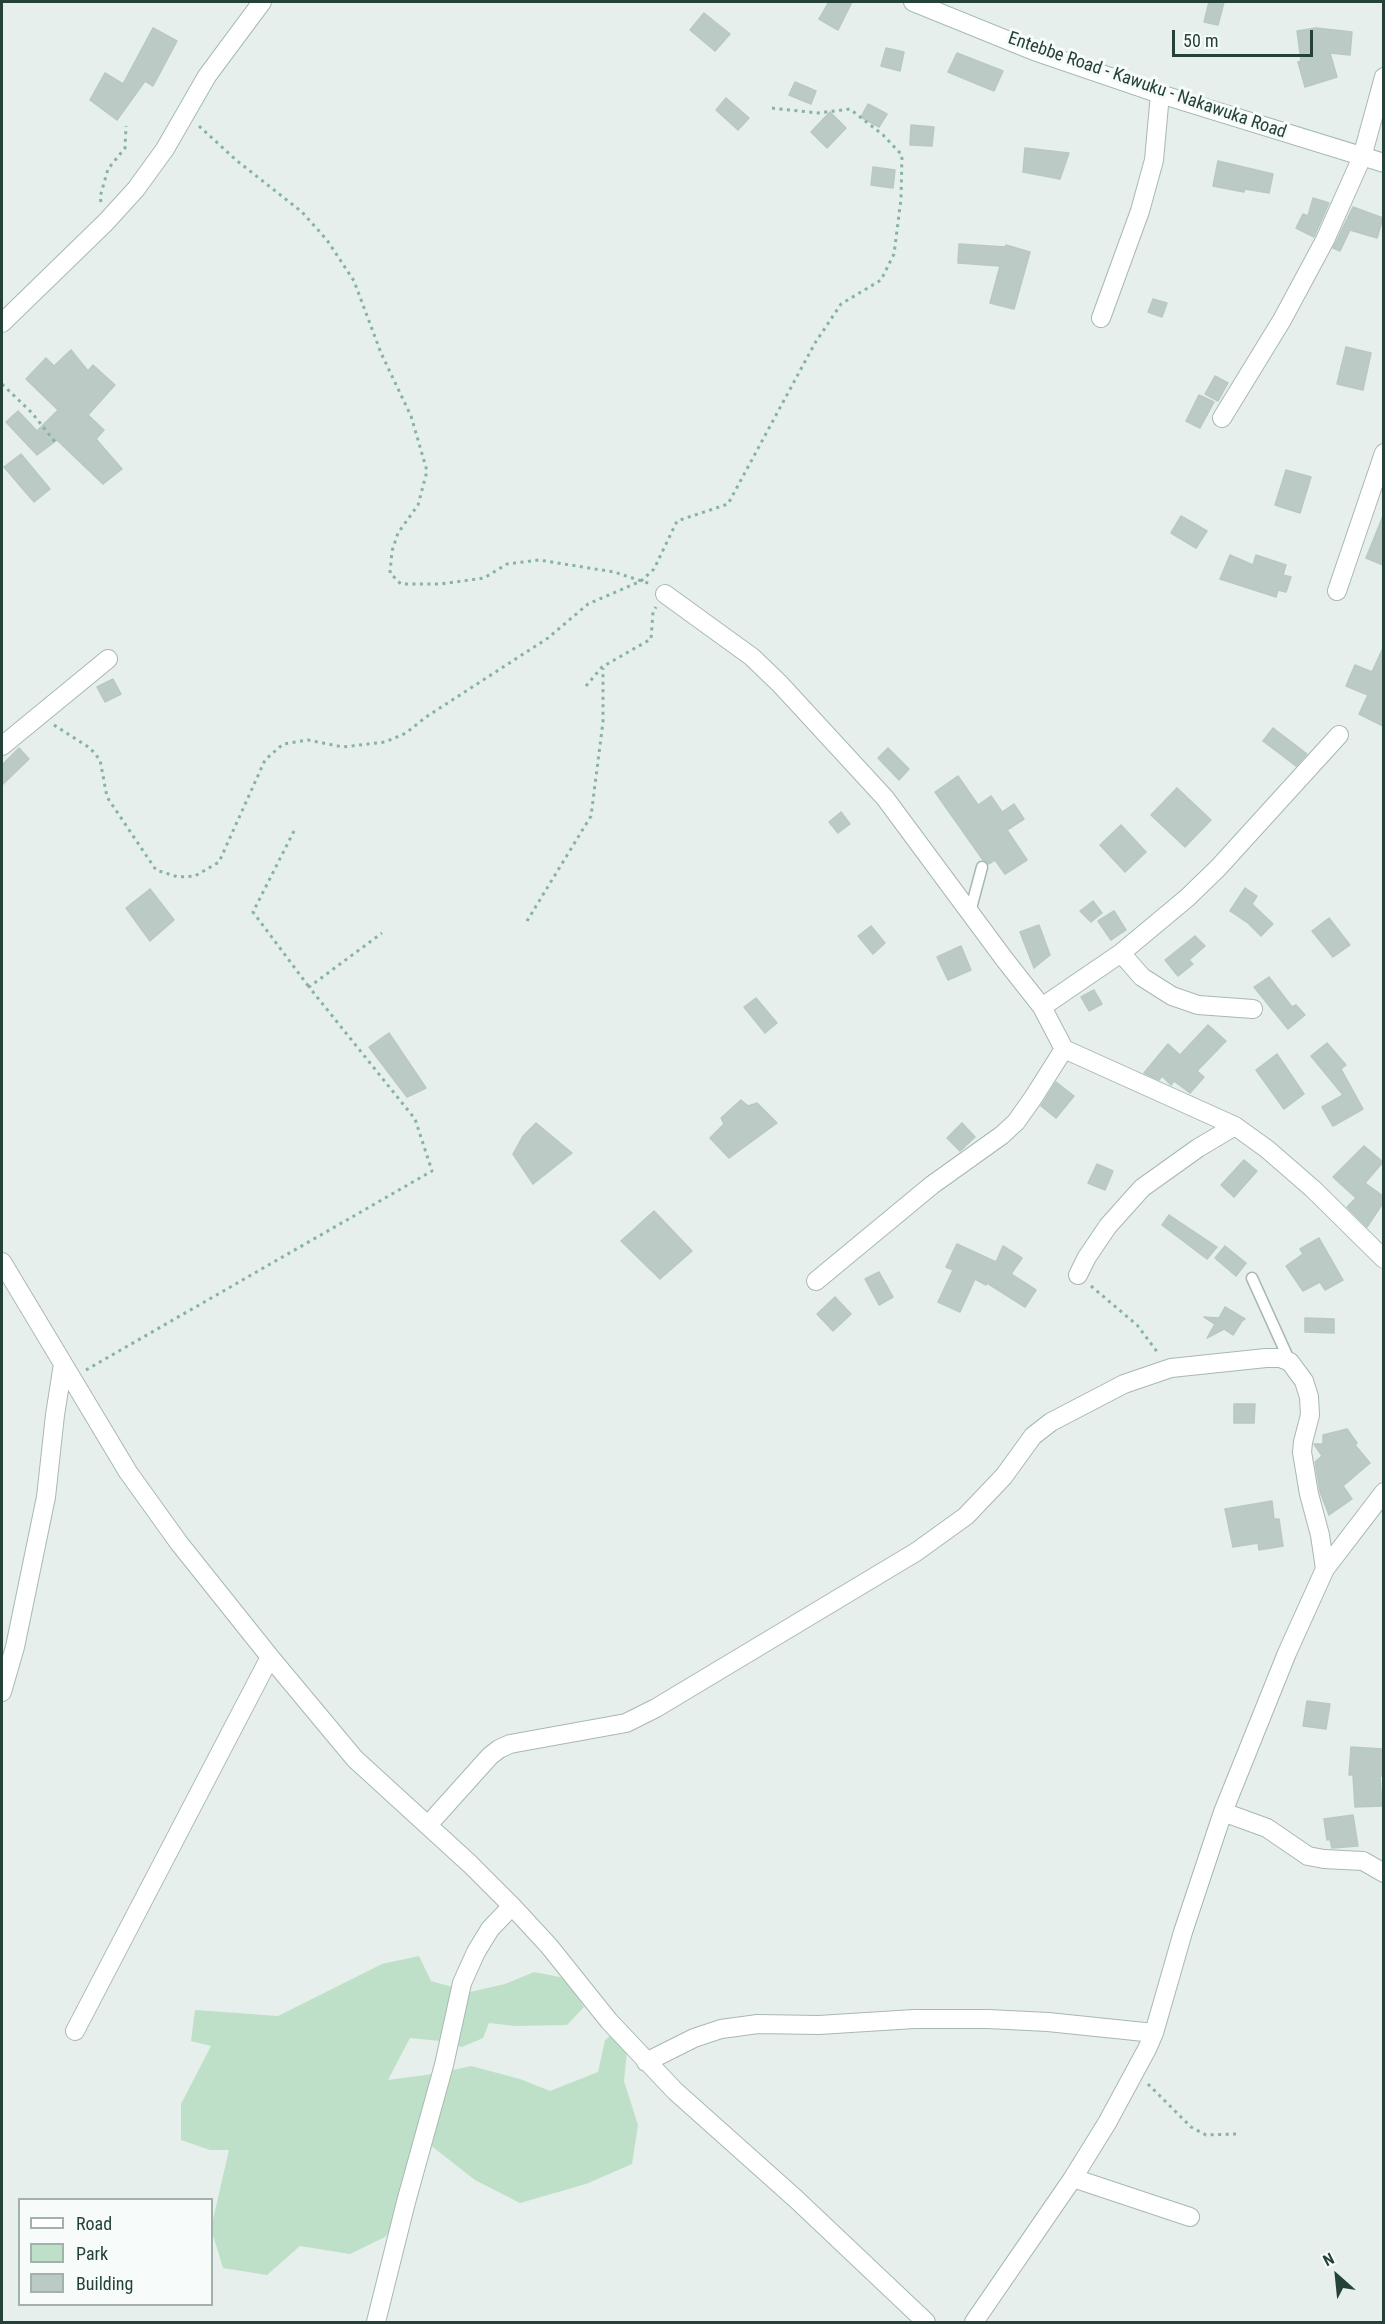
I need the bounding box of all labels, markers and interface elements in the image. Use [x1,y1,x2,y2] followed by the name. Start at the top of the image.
[1175,18,1316,56] scale bar
[1005,28,1289,144] street label: Entebbe Road - Kawuku - Nakawuka Road
[1183,30,1218,51] text: 50 m
[18,2198,213,2306] legend
[76,2213,112,2234] text: Road
[76,2243,108,2264] text: Park
[1307,2246,1367,2306] north arrow
[1320,2249,1337,2270] text: N
[76,2273,133,2294] text: Building

